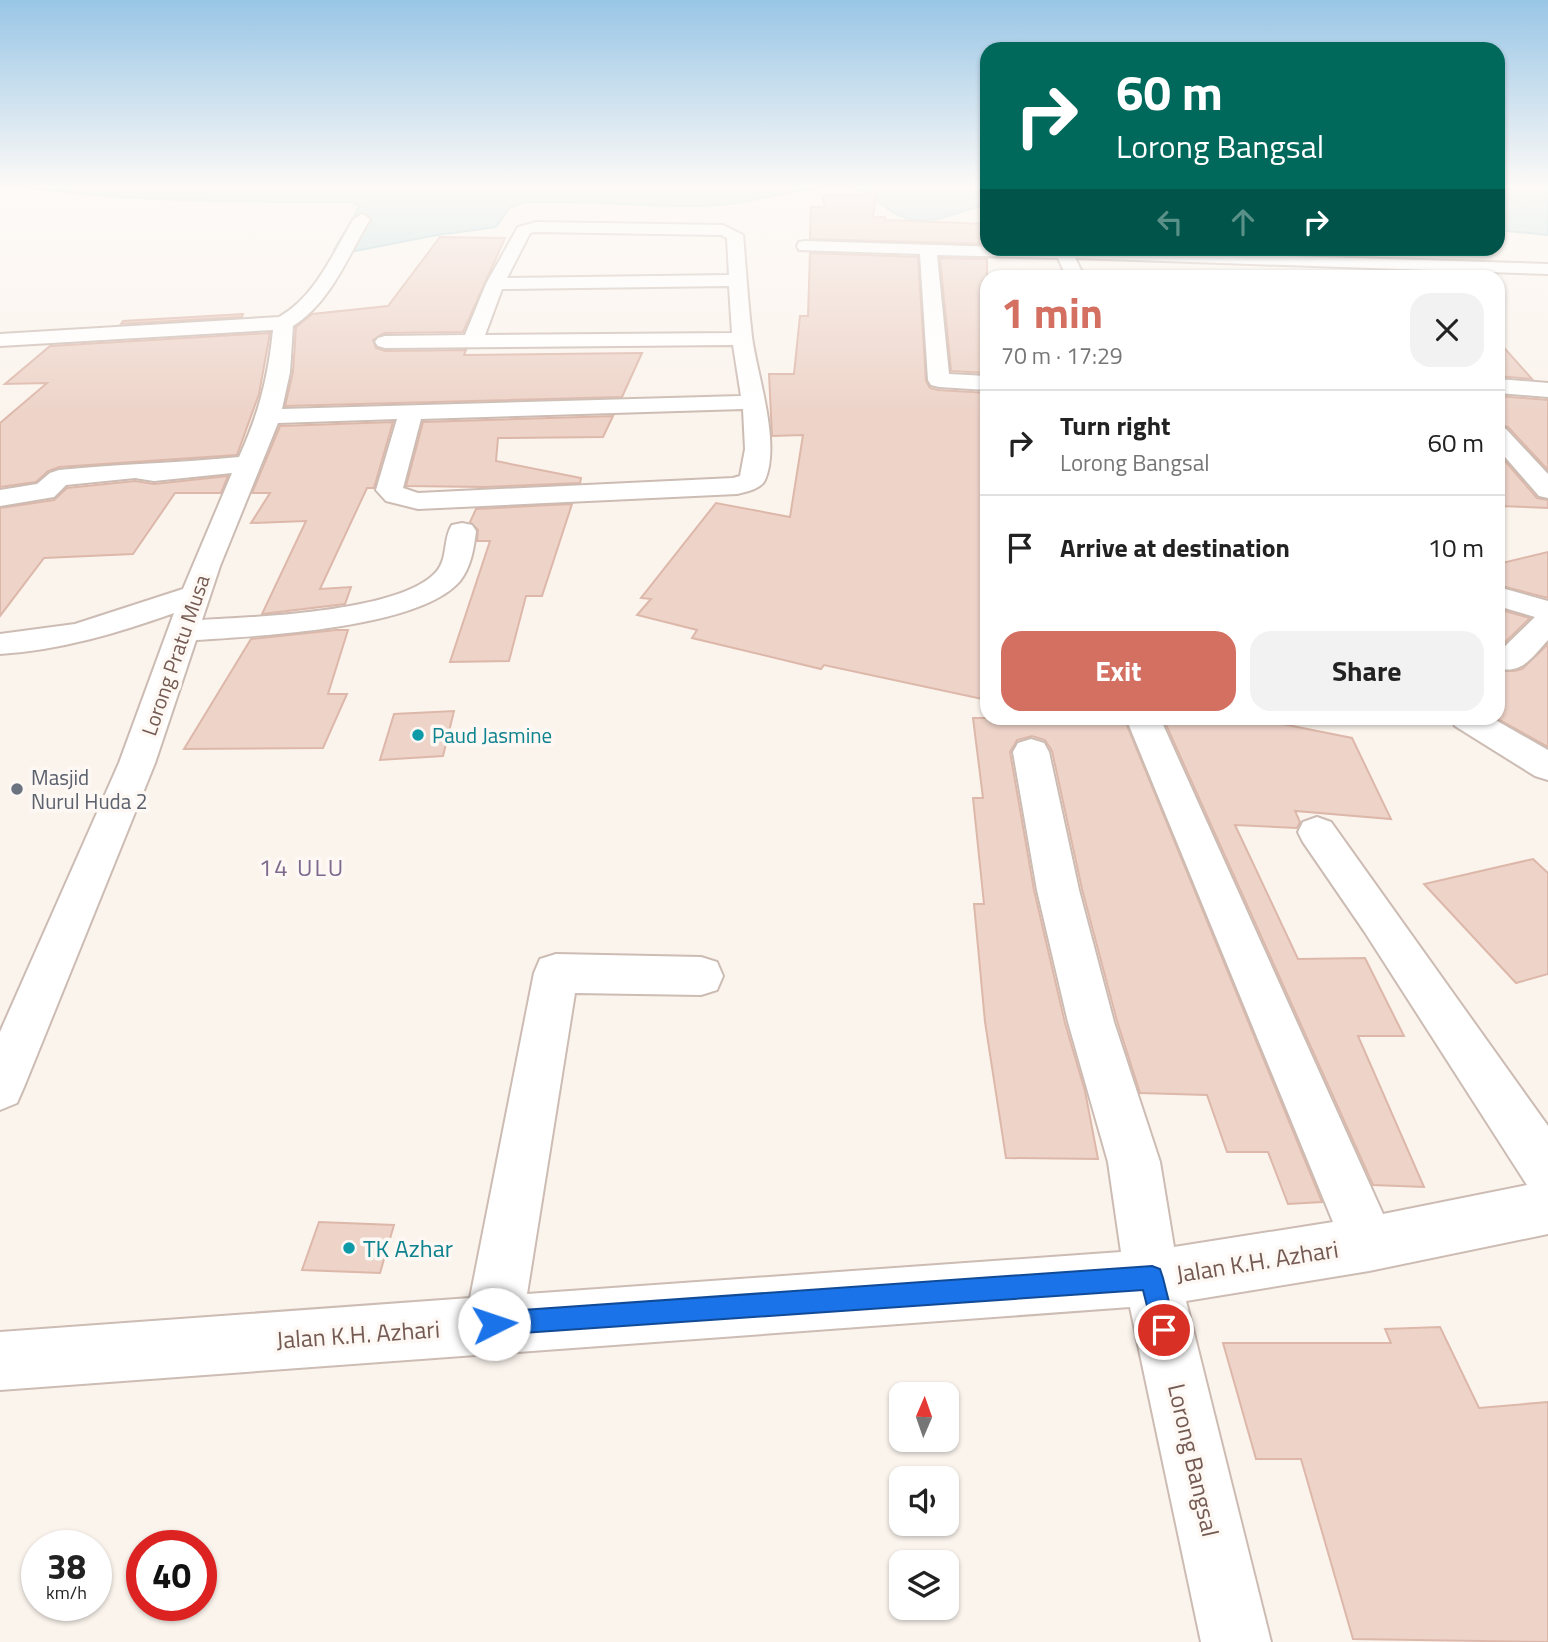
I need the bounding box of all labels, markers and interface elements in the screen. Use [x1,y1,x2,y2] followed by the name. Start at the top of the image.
[1116,54,1223,129] text: 60 m
[1001,70,1092,161] icon: right
[1116,122,1324,170] text: Lorong Bangsal
[1151,203,1189,241] icon: left
[1224,203,1262,241] icon: ahead
[1297,203,1335,241] icon: right
[1001,280,1103,344] text: 1 min
[1410,293,1484,367] button: close
[1001,338,1123,373] text: 70 m · 17:29
[1060,406,1171,445] text: Turn right
[1427,423,1484,462] text: 60 m
[1001,424,1039,462] icon: right
[1060,445,1210,480] text: Lorong Bangsal
[1060,528,1290,567] text: Arrive at destination
[1427,528,1484,567] text: 10 m
[1001,529,1039,567] icon: arrive
[132,570,218,740] street label: Lorong Pratu Musa
[1001,631,1236,711] button: Exit
[1250,631,1484,711] button: Share
[432,719,552,751] place label: Paud Jasmine
[410,727,426,743] marker: Paud Jasmine
[31,761,148,817] place label: Masjid Nurul Huda 2
[9,781,25,797] marker: Masjid Nurul Huda 2
[259,849,345,885] district label: 14 ULU
[363,1230,453,1266] place label: TK Azhar
[1173,1230,1341,1292] street label: Jalan K.H. Azhari
[341,1240,357,1256] marker: TK Azhar
[457,1287,531,1361] position arrow
[1134,1300,1194,1360] pin
[275,1310,441,1358] street label: Jalan K.H. Azhari
[1145,1311,1183,1349] icon: arrive
[1159,1380,1229,1540] street label: Lorong Bangsal
[889,1382,959,1452] north arrow
[889,1382,959,1620] map controls
[889,1466,959,1536] button: sound
[126,1530,217,1621] speed limit sign: 40
[47,1539,86,1593] text: 38
[889,1550,959,1620] button: layers
[46,1579,87,1606] text: km/h

